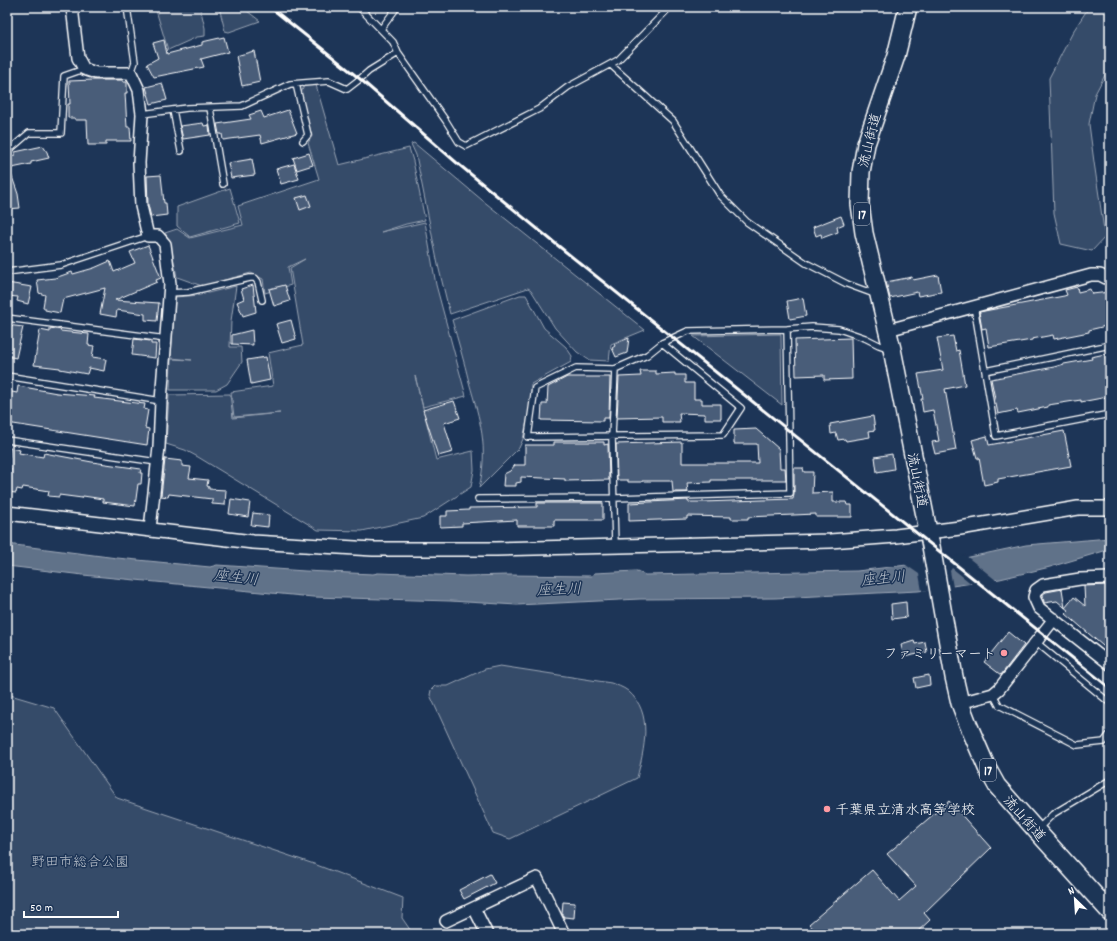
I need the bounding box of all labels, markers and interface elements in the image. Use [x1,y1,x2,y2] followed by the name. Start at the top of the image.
[854,111,887,170] street label: 流山街道
[854,203,870,225] road number: 17
[901,451,931,510] street label: 流山街道
[212,566,259,592] water label: 座生川
[860,567,907,593] water label: 座生川
[536,579,582,603] water label: 座生川
[884,645,996,665] place label: ファミリーマート
[999,648,1009,658] marker: ファミリーマート
[980,759,996,781] road number: 17
[998,792,1049,847] street label: 流山街道
[835,801,975,821] place label: 千葉県立清水高等学校
[822,804,832,814] marker: 千葉県立清水高等学校
[31,853,129,873] park label: 野田市総合公園
[1055,879,1095,919] north arrow
[1066,883,1078,900] text: N
[24,893,118,919] scale bar
[30,900,53,917] text: 50 m

